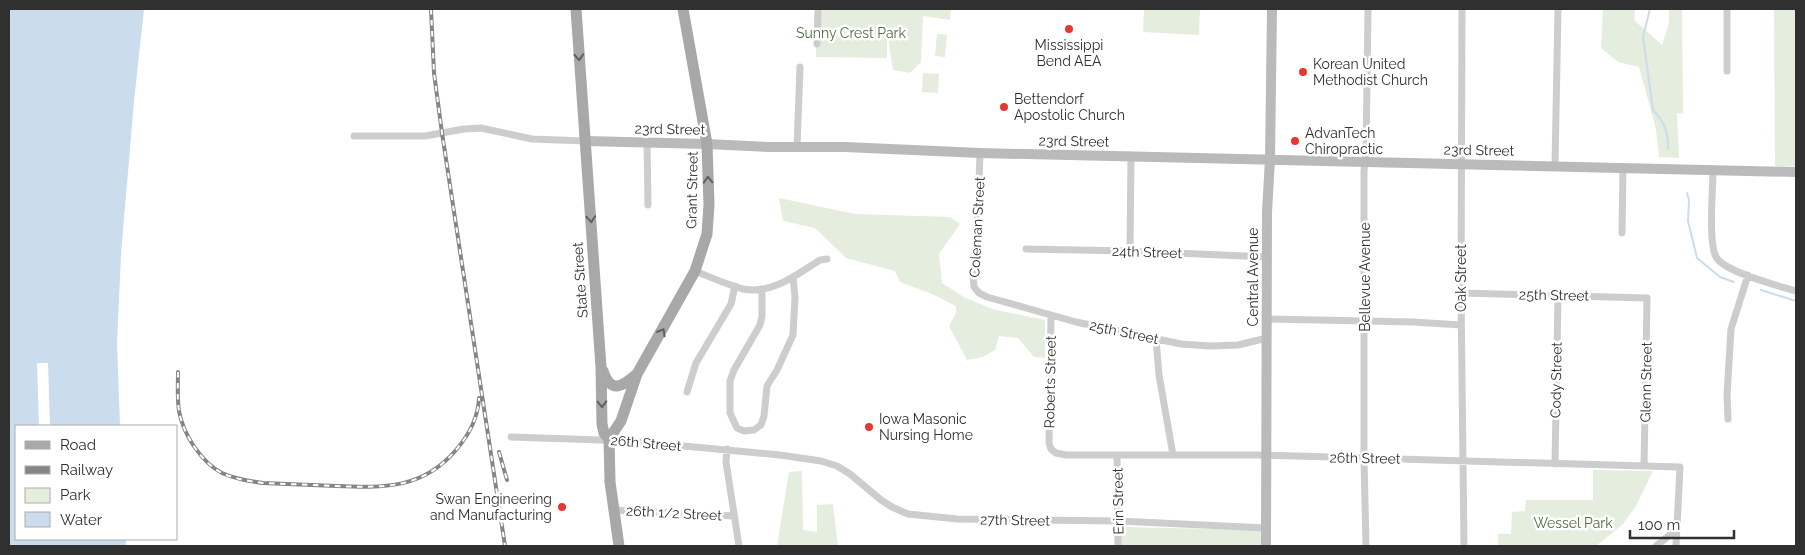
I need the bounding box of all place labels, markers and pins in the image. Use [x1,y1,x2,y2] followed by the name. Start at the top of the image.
[1063,23,1075,35] marker: Mississippi Bend AEA
[1035,37,1103,69] place label: Mississippi Bend AEA
[1313,56,1428,88] place label: Korean United Methodist Church
[1297,66,1309,78] marker: Korean United Methodist Church
[1014,91,1125,123] place label: Bettendorf Apostolic Church
[998,101,1010,113] marker: Bettendorf Apostolic Church
[1305,125,1383,157] place label: AdvanTech Chiropractic
[1289,135,1301,147] marker: AdvanTech Chiropractic
[879,411,973,443] place label: Iowa Masonic Nursing Home
[863,421,875,433] marker: Iowa Masonic Nursing Home
[430,491,552,523] place label: Swan Engineering and Manufacturing
[556,501,568,513] marker: Swan Engineering and Manufacturing

